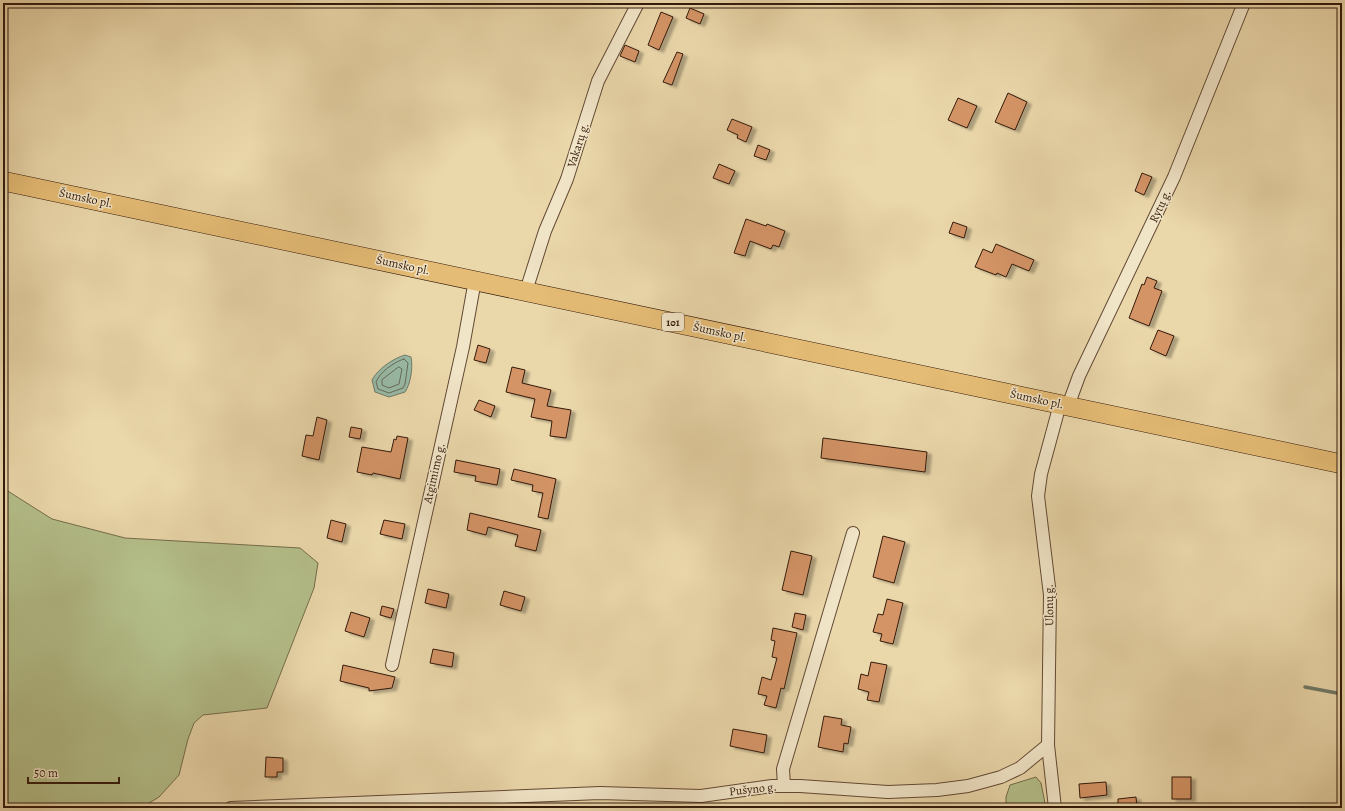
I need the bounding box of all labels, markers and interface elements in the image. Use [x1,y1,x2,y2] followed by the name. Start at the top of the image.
[563,120,593,170] street label: Vakarų g.
[58,184,114,212] street label: Šumsko pl.
[1145,187,1175,225] street label: Rytų g.
[375,251,431,279] street label: Šumsko pl.
[662,313,684,331] road number: 101
[692,318,748,346] street label: Šumsko pl.
[1009,385,1065,413] street label: Šumsko pl.
[419,441,449,506] street label: Atgimimo g.
[1041,584,1057,626] street label: Ulonų g.
[28,759,119,785] scale bar
[34,765,58,781] text: 50 m
[728,779,778,799] street label: Pušyno g.

